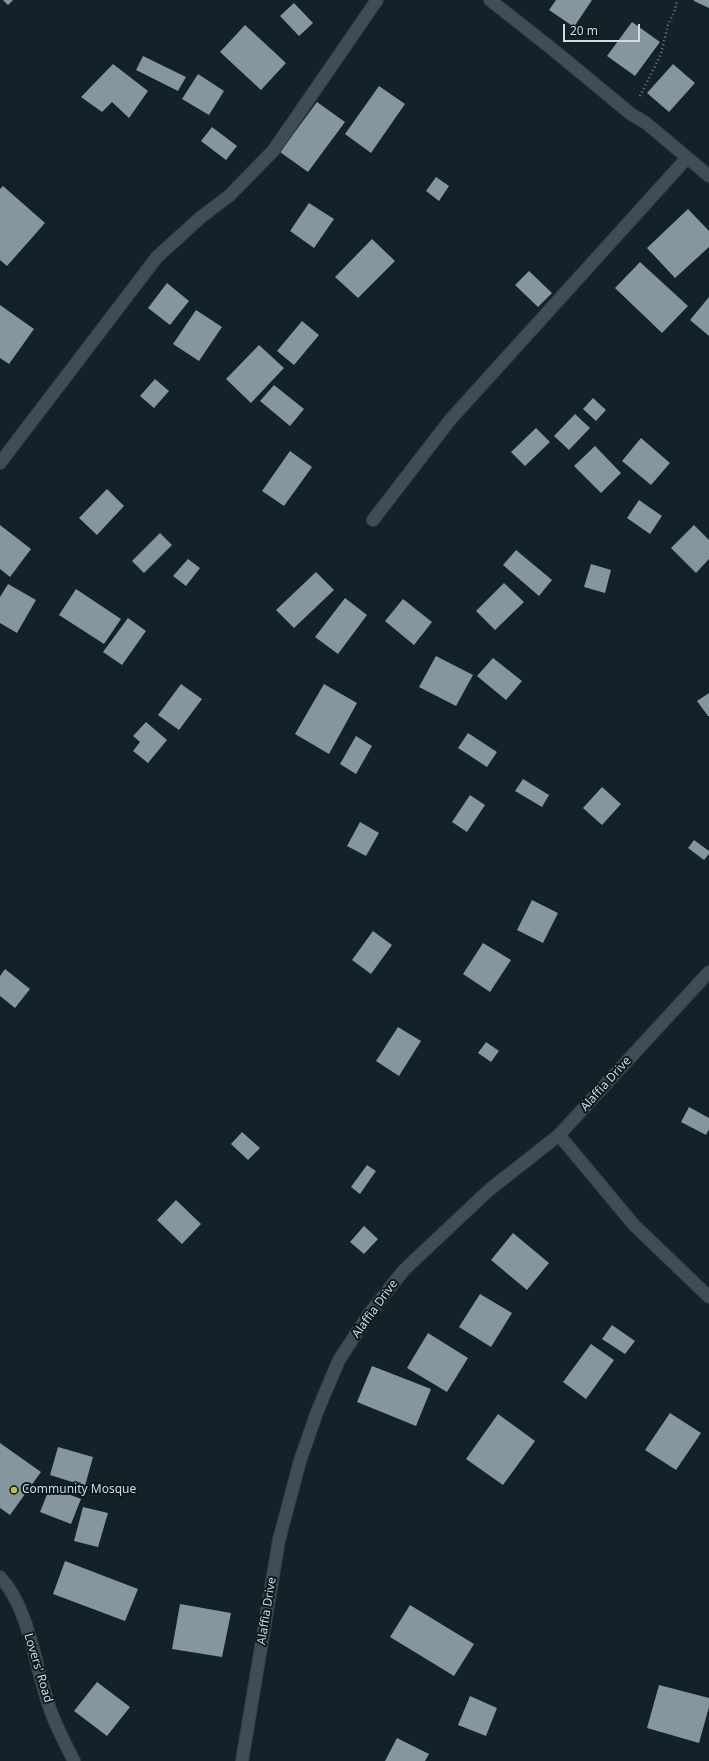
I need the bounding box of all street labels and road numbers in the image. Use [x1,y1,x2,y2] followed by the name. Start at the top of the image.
[578,1054,634,1114] street label: Alaffia Drive
[349,1277,401,1341] street label: Alaffia Drive
[255,1576,279,1646] street label: Alaffia Drive
[21,1632,55,1704] street label: Lovers' Road

